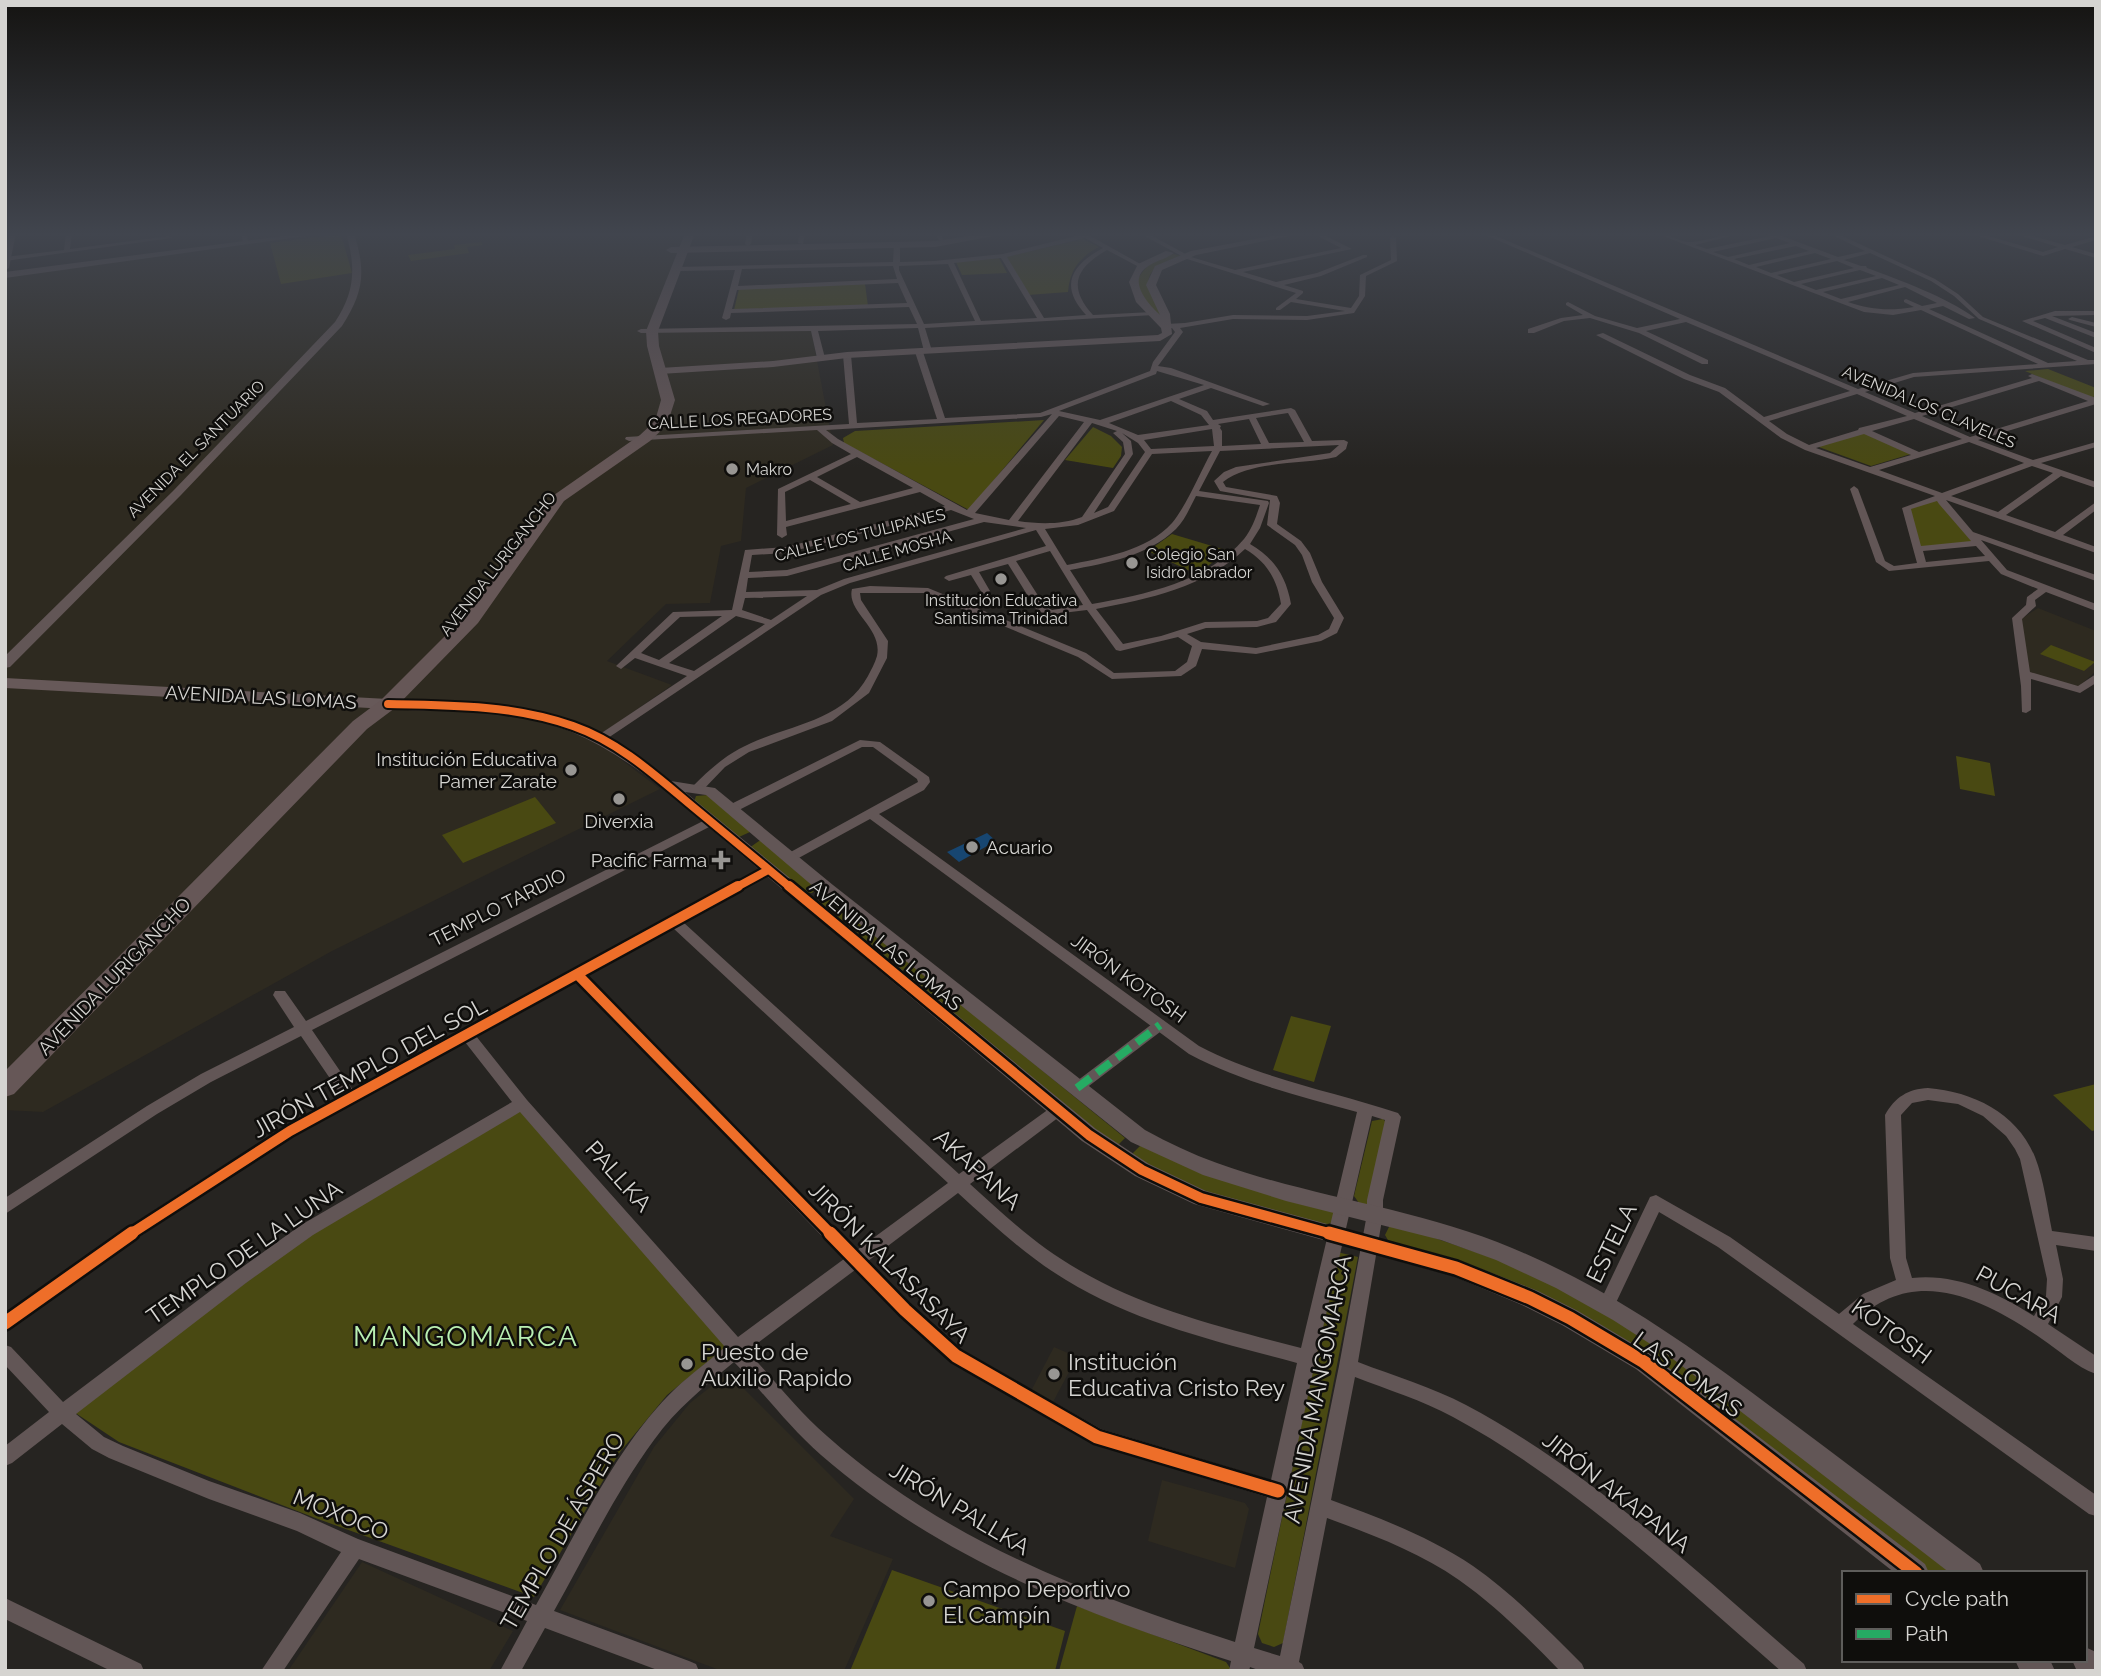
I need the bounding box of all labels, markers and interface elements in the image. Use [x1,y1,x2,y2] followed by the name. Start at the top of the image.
[1839,362,2019,452] street label: AVENIDA LOS CLAVELES
[123,376,269,522] street label: AVENIDA EL SANTUARIO
[647,405,833,433] street label: CALLE LOS REGADORES
[746,460,792,479] place label: Makro
[724,461,740,477] marker: Makro
[436,488,560,640] street label: AVENIDA LURIGANCHO
[773,505,948,565] street label: CALLE LOS TULIPANES
[840,526,954,576] street label: CALLE MOSHA
[1146,545,1253,582] place label: Colegio San Isidro labrador
[1124,555,1140,571] marker: Colegio San Isidro labrador
[993,571,1009,587] marker: Institución Educativa Santisima Trinidad
[925,591,1077,628] place label: Institución Educativa Santisima Trinidad
[165,681,357,713] street label: AVENIDA LAS LOMAS
[376,748,557,792] place label: Institución Educativa Pamer Zarate
[563,762,579,778] marker: Institución Educativa Pamer Zarate
[611,791,627,807] marker: Diverxia
[584,810,654,832] place label: Diverxia
[986,836,1053,858] place label: Acuario
[964,839,980,855] marker: Acuario
[591,849,707,871] place label: Pacific Farma
[713,852,729,868] marker: Pacific Farma
[427,863,569,951] street label: TEMPLO TARDIO
[806,875,966,1015] street label: AVENIDA LAS LOMAS
[33,893,195,1059] street label: AVENIDA LURIGANCHO
[1067,929,1191,1027] street label: JIRÓN KOTOSH
[247,991,492,1143] street label: JIRÓN TEMPLO DEL SOL
[929,1123,1027,1215] street label: AKAPANA
[580,1135,658,1217] street label: PALLKA
[141,1174,347,1330] street label: TEMPLO DE LA LUNA
[804,1176,977,1349] street label: JIRÓN KALASASAYA
[1580,1199,1642,1287] street label: ESTELA
[1278,1252,1356,1526] street label: AVENIDA MANGOMARCA
[1972,1260,2067,1329] street label: PUCARA
[1847,1293,1937,1369] street label: KOTOSH
[353,1320,579,1353] district label: MANGOMARCA
[1628,1325,1748,1423] street label: LAS LOMAS
[701,1338,852,1391] place label: Puesto de Auxilio Rapido
[1068,1348,1285,1401] place label: Institución Educativa Cristo Rey
[679,1356,695,1372] marker: Puesto de Auxilio Rapido
[1046,1366,1062,1382] marker: Institución Educativa Cristo Rey
[1538,1426,1697,1558] street label: JIRÓN AKAPANA
[494,1427,630,1635] street label: TEMPLO DE ÁSPERO
[885,1456,1035,1561] street label: JIRÓN PALLKA
[289,1483,393,1545] street label: MOXOCO
[1842,1571,2087,1662] legend
[943,1575,1130,1628] place label: Campo Deportivo El Campín
[1905,1586,2009,1611] text: Cycle path
[921,1593,937,1609] marker: Campo Deportivo El Campín
[1905,1621,1949,1646] text: Path

